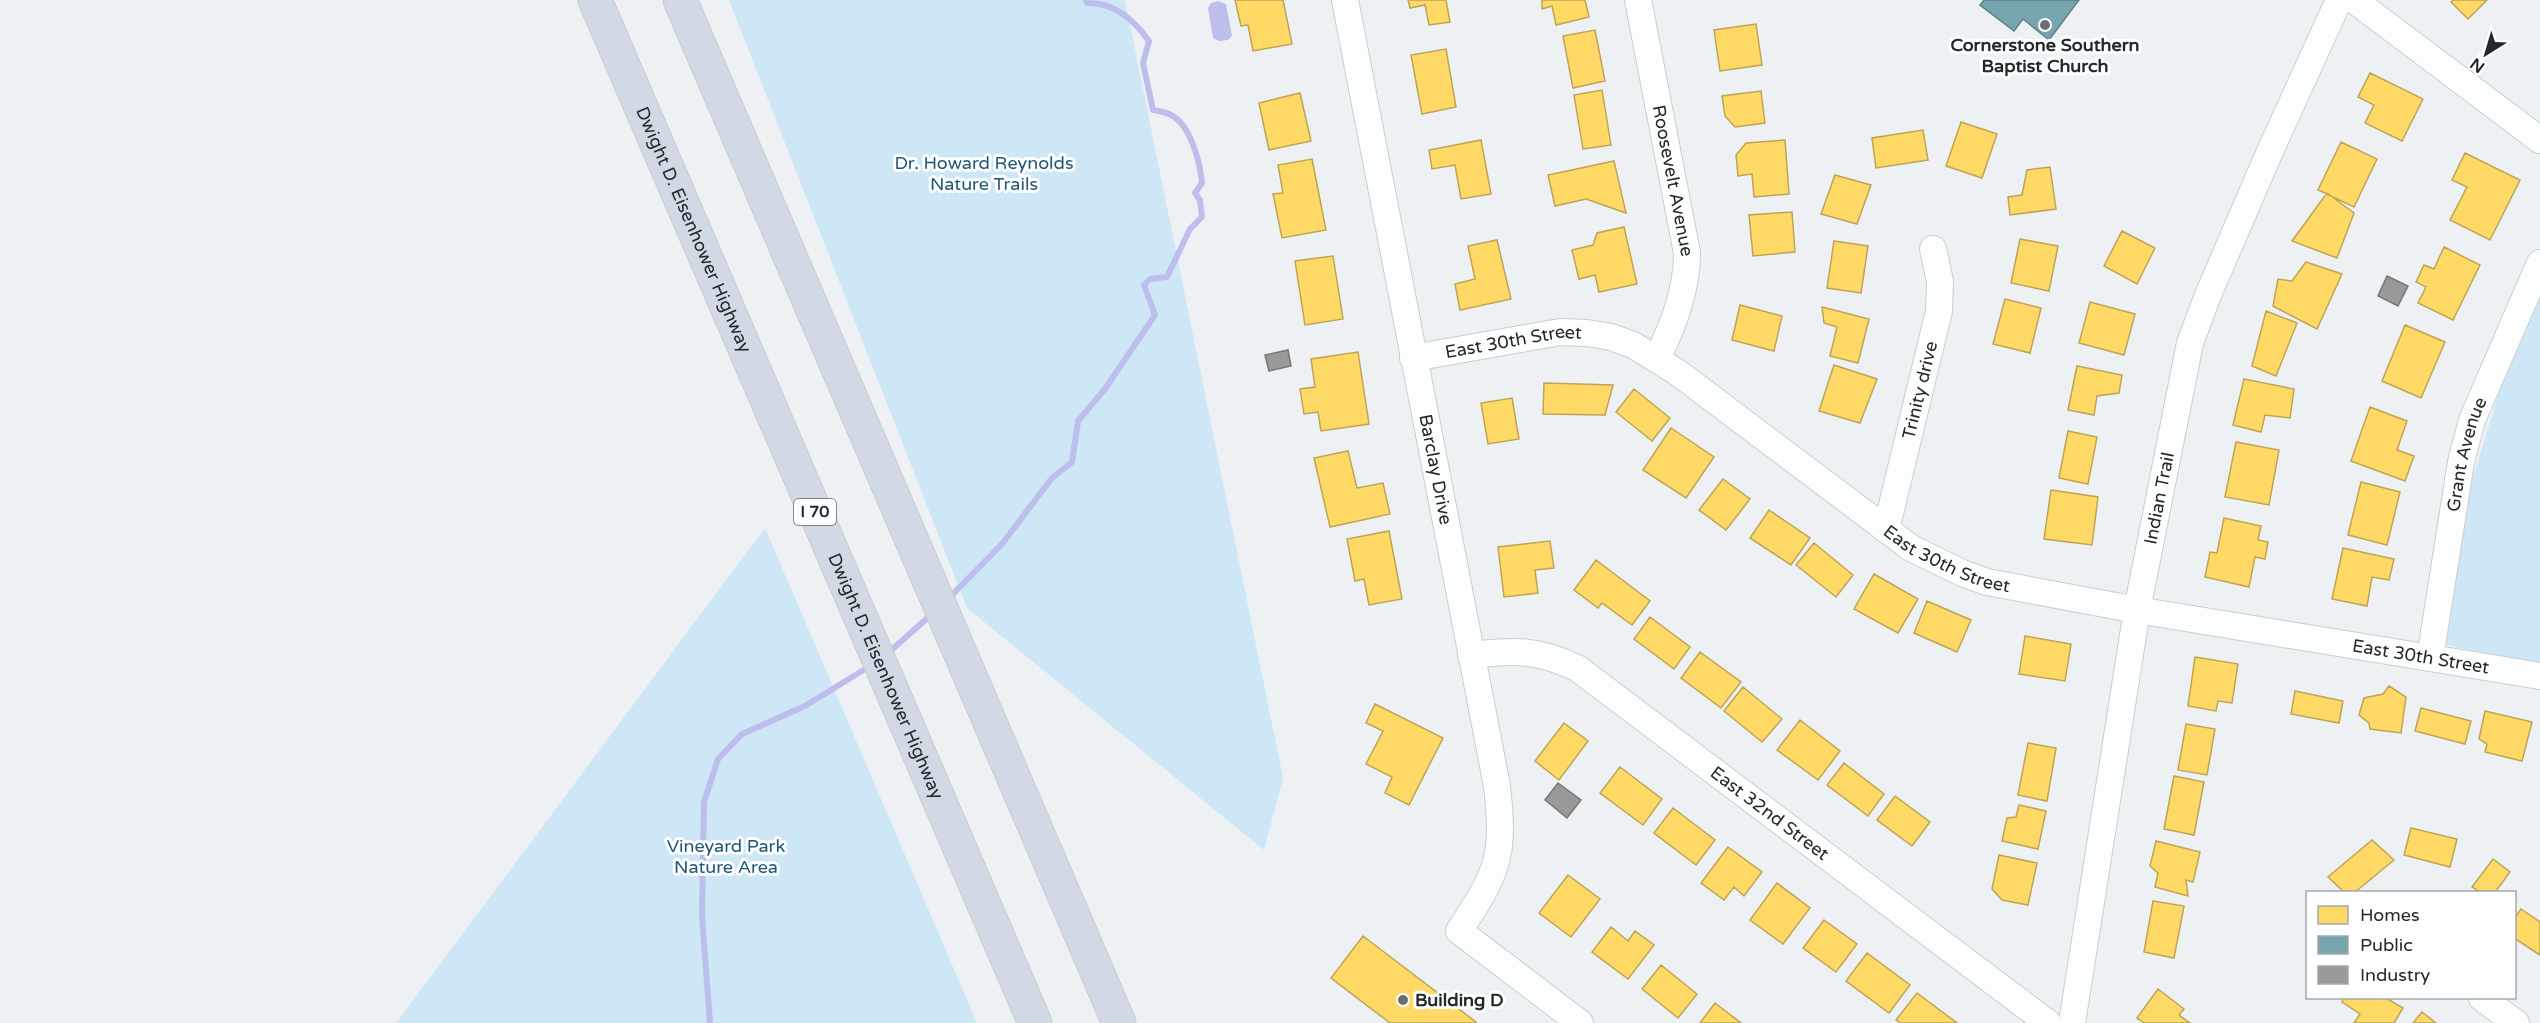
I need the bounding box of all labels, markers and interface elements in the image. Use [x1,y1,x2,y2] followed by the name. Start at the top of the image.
[2038,18,2052,32] marker: Cornerstone Southern Baptist Church
[2456,24,2516,84] north arrow
[1950,34,2140,77] place label: Cornerstone Southern Baptist Church
[2466,53,2489,77] text: N
[631,103,757,356] street label: Dwight D. Eisenhower Highway
[1648,103,1698,258] street label: Roosevelt Avenue
[894,152,1074,195] park label: Dr. Howard Reynolds Nature Trails
[1443,320,1582,363] street label: East 30th Street
[1897,339,1942,441] street label: Trinity drive
[2442,394,2492,513] street label: Grant Avenue
[1414,412,1457,526] street label: Barclay Drive
[2139,450,2179,546] street label: Indian Trail
[794,499,836,525] road number: I 70
[1879,520,2012,597] street label: East 30th Street
[823,550,949,803] street label: Dwight D. Eisenhower Highway
[2351,634,2491,679] street label: East 30th Street
[1706,761,1833,865] street label: East 32nd Street
[667,835,786,878] park label: Vineyard Park Nature Area
[2306,891,2516,999] legend
[2360,904,2420,926] text: Homes
[2360,934,2413,956] text: Public
[2360,964,2431,986] text: Industry
[1415,989,1504,1011] place label: Building D
[1396,993,1410,1007] marker: Building D

